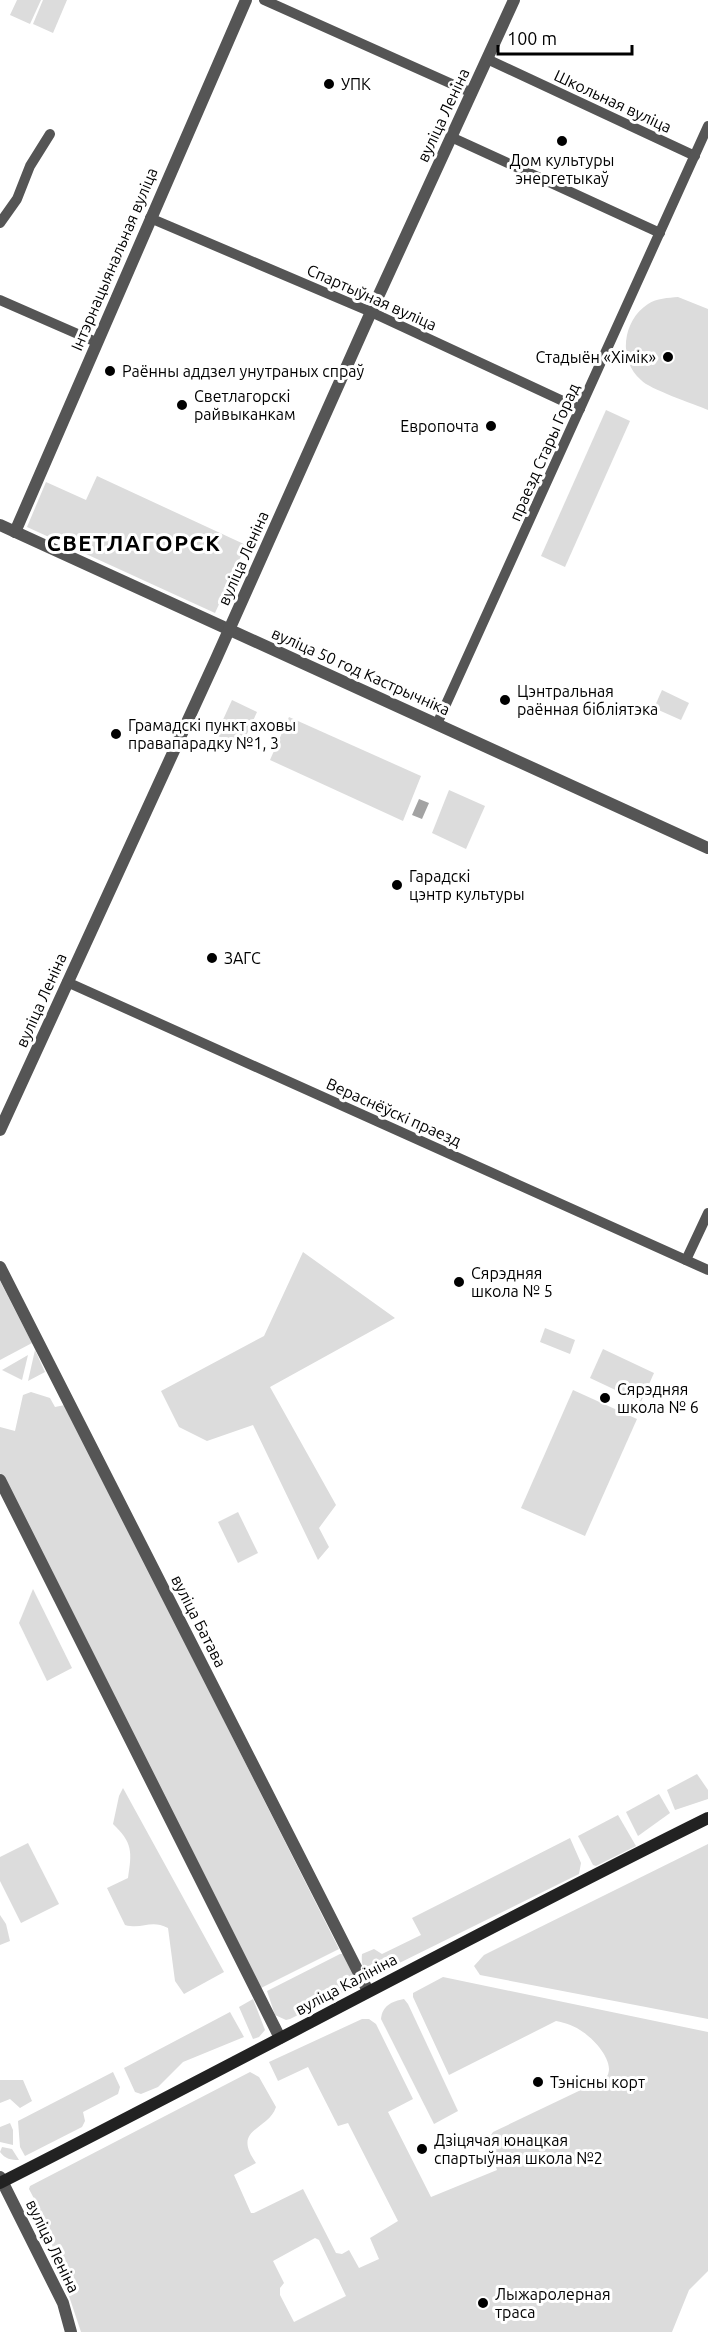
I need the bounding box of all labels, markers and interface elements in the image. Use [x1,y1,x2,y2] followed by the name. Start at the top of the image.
[498,18,632,56] scale bar
[507,28,557,48] text: 100 m
[413,65,473,165] street label: вуліца Леніна
[551,66,675,136] street label: Школьная вуліца
[341,75,371,93] place label: УПК
[322,77,336,91] marker: УПК
[555,134,569,148] marker: Дом культуры энергетыкаў
[509,151,615,187] place label: Дом культуры энергетыкаў
[67,165,161,353] street label: Інтэрнацыянальная вуліца
[304,260,440,334] street label: Спартыўная вуліца
[536,348,656,366] place label: Стадыён «Хімік»
[661,350,675,364] marker: Стадыён «Хімік»
[122,362,365,380] place label: Раённы аддзел унутраных спраў
[103,364,117,378] marker: Раённы аддзел унутраных спраў
[506,380,582,524] street label: праезд Стары Горад
[194,387,296,423] place label: Светлагорскі райвыканкам
[175,398,189,412] marker: Светлагорскі райвыканкам
[400,417,479,435] place label: Европочта
[484,419,498,433] marker: Европочта
[214,508,272,608] street label: вуліца Леніна
[47,530,221,555] district label: СВЕТЛАГОРСК
[269,623,453,719] street label: вуліца 50 год Кастрычніка
[517,682,658,718] place label: Цэнтральная раённая бібліятэка
[498,693,512,707] marker: Цэнтральная раённая бібліятэка
[128,716,296,752] place label: Грамадскі пункт аховы правапарадку №1, 3
[109,727,123,741] marker: Грамадскі пункт аховы правапарадку №1, 3
[409,867,525,903] place label: Гарадскі цэнтр культуры
[390,878,404,892] marker: Гарадскі цэнтр культуры
[224,949,261,967] place label: ЗАГС
[12,950,70,1050] street label: вуліца Леніна
[205,951,219,965] marker: ЗАГС
[324,1074,464,1150] street label: Вераснёўскі праезд
[471,1264,553,1300] place label: Сярэдняя школа № 5
[452,1275,466,1289] marker: Сярэдняя школа № 5
[617,1380,699,1416] place label: Сярэдняя школа № 6
[598,1391,612,1405] marker: Сярэдняя школа № 6
[168,1572,230,1670] street label: вуліца Батава
[292,1950,400,2018] street label: вуліца Калініна
[550,2073,645,2091] place label: Тэнісны корт
[531,2075,545,2089] marker: Тэнісны корт
[434,2131,603,2167] place label: Дзіцячая юнацкая спартыўная школа №2
[415,2142,429,2156] marker: Дзіцячая юнацкая спартыўная школа №2
[23,2196,83,2296] street label: вуліца Леніна
[495,2285,611,2321] place label: Лыжаролерная траса
[476,2296,490,2310] marker: Лыжаролерная траса

